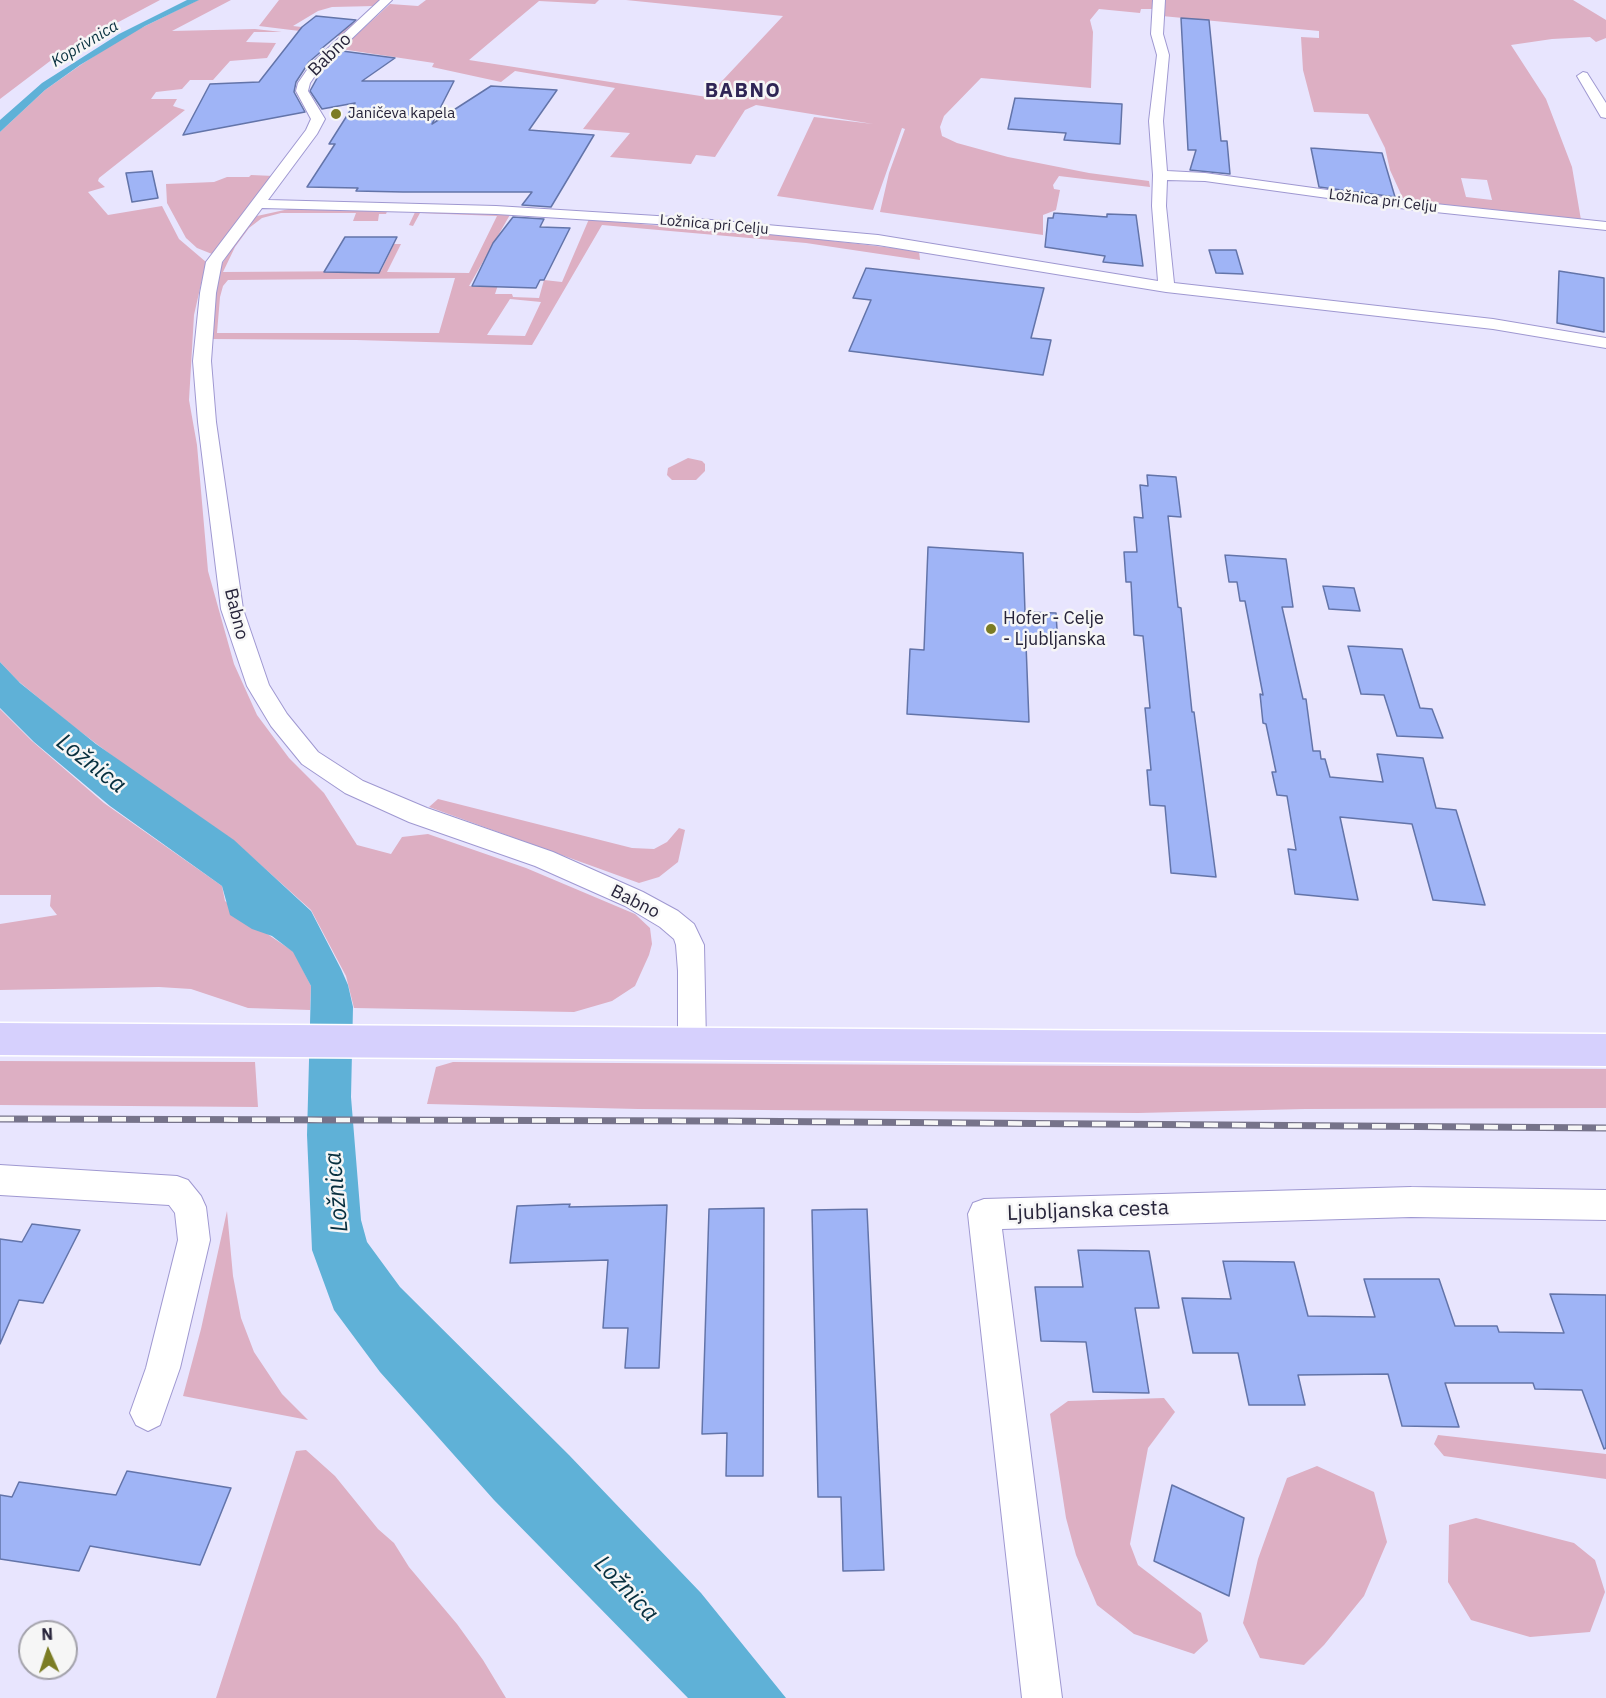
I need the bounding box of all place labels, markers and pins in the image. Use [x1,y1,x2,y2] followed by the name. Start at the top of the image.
[348,105,455,123] place label: Janičeva kapela
[329,107,343,121] marker: Janičeva kapela
[1003,608,1106,650] place label: Hofer - Celje - Ljubljanska
[984,622,998,636] marker: Hofer - Celje - Ljubljanska

